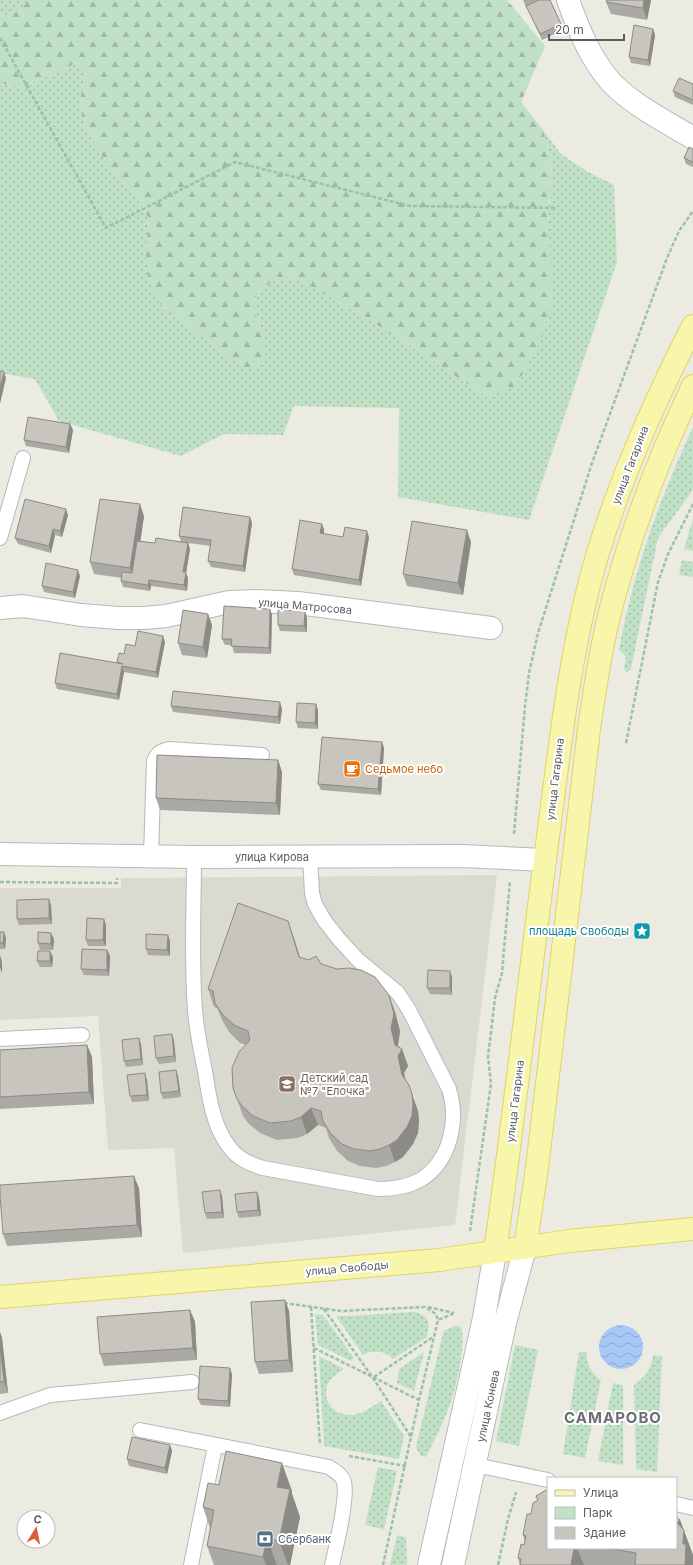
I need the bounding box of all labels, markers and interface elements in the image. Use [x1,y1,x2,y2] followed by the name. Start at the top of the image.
[549,16,624,42] scale bar
[555,22,584,37] text: 20 m
[609,424,651,506] street label: улица Гагарина
[257,595,353,617] street label: улица Матросова
[543,737,567,821] street label: улица Гагарина
[342,759,362,779] cafe icon: Седьмое небо
[365,762,444,776] place label: Седьмое небо
[235,850,309,864] street label: улица Кирова
[632,921,652,941] place icon: площадь Свободы
[529,924,629,938] place label: площадь Свободы
[503,1059,527,1143] street label: улица Гагарина
[300,1071,370,1098] place label: Детский сад №7 "Елочка"
[277,1074,297,1094] school or university icon: Детский сад №7 "Елочка"
[305,1257,389,1279] street label: улица Свободы
[474,1369,502,1443] street label: улица Конева
[564,1408,662,1427] district label: САМАРОВО
[547,1477,677,1549] legend
[583,1485,618,1500] text: Улица
[583,1505,613,1520] text: Парк
[16,1509,56,1549] north arrow
[33,1512,43,1527] text: С
[583,1525,626,1540] text: Здание
[255,1529,275,1549] bank icon: Сбербанк
[278,1532,331,1546] place label: Сбербанк

